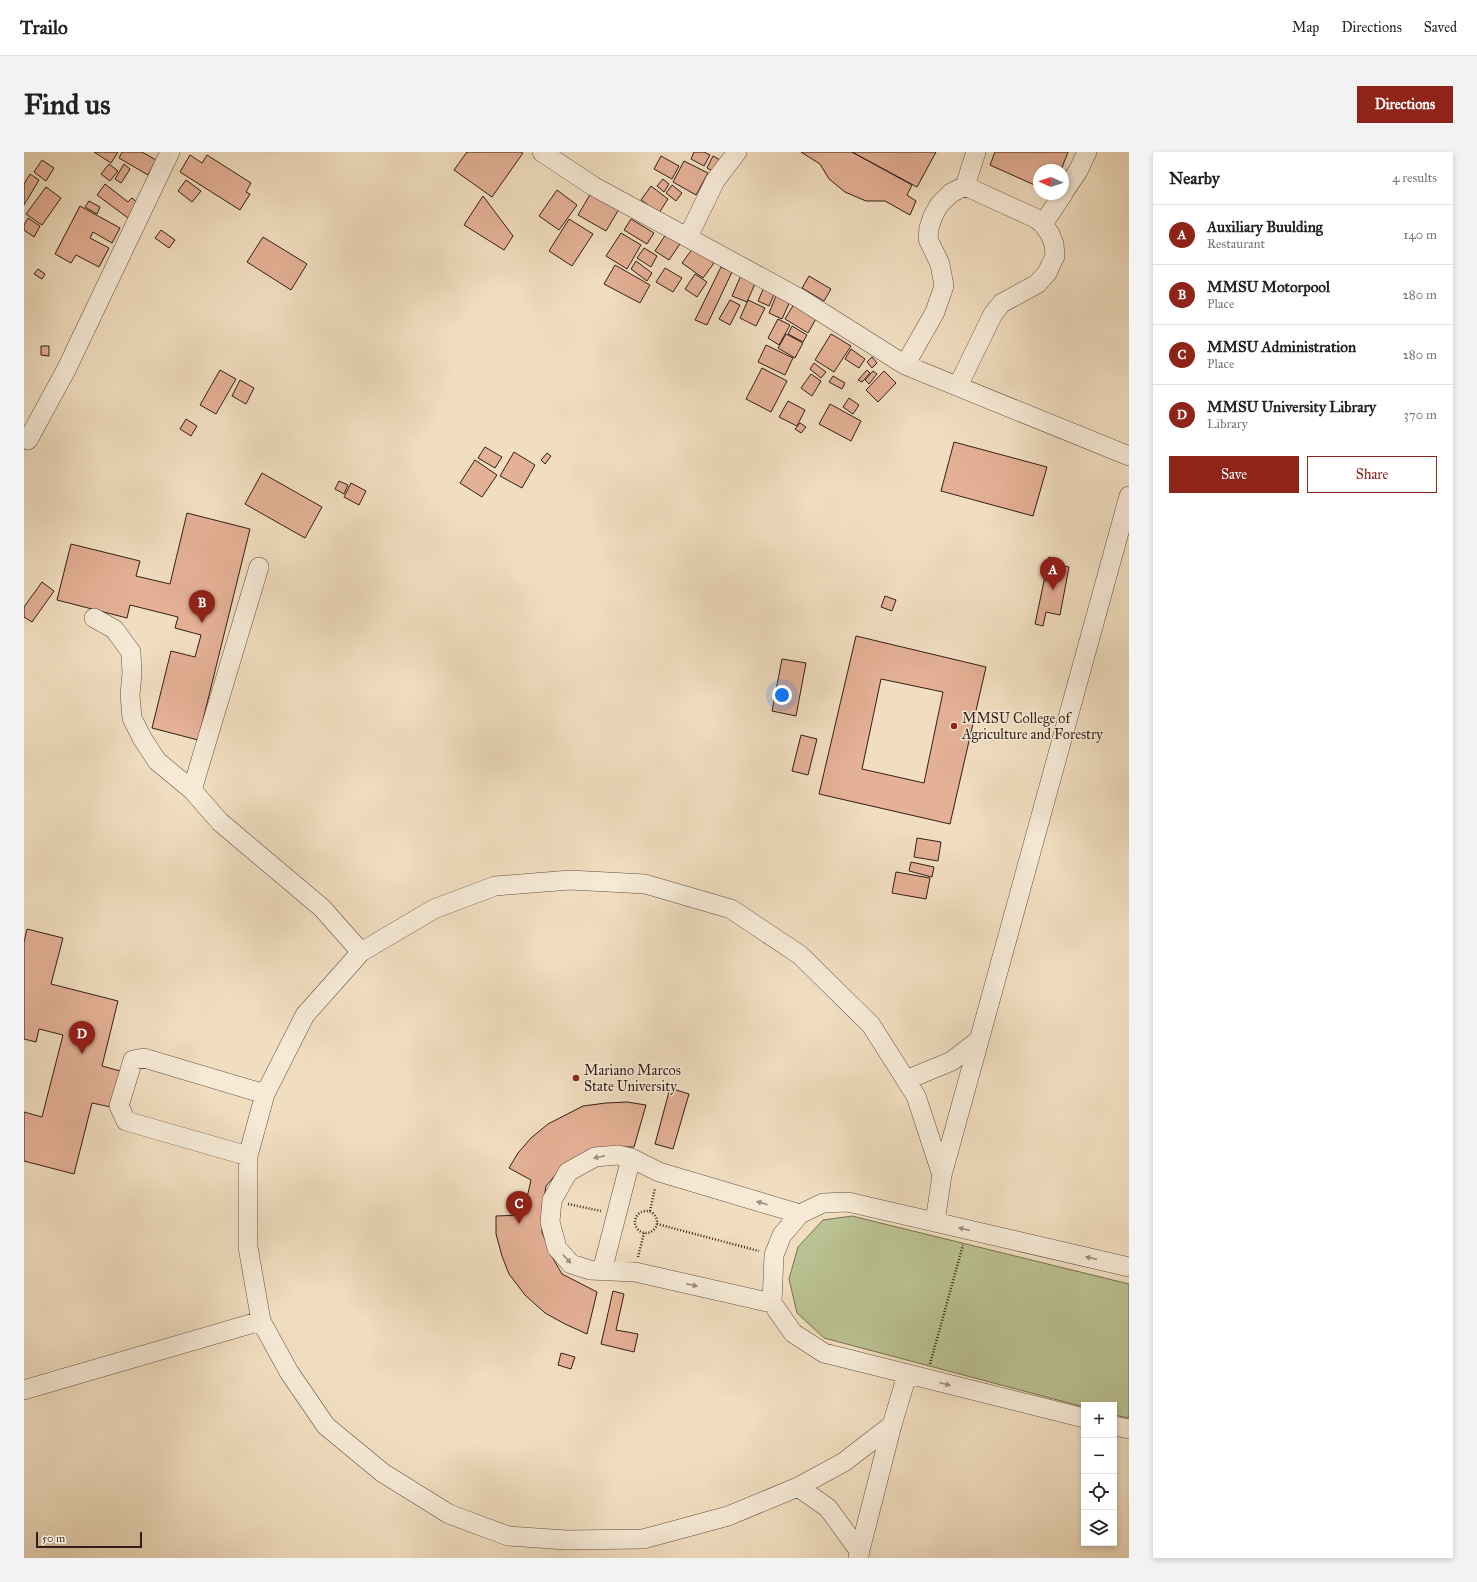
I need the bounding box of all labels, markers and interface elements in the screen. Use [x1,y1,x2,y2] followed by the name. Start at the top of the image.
[20,16,68,39] text: Trailo
[1292,19,1319,36] text: Map
[1341,19,1402,36] text: Directions
[1424,19,1457,36] text: Saved
[1357,86,1453,123] button: Directions
[24,87,110,122] text: Find us
[1033,164,1069,200] north arrow
[1169,168,1220,189] text: Nearby
[1392,170,1437,186] text: 4 results
[1207,218,1323,236] text: Auxiliary Buulding
[1178,227,1186,243] text: A
[1403,227,1437,243] text: 140 m
[1207,236,1265,252] text: Restaurant
[1207,278,1330,296] text: MMSU Motorpool
[1178,287,1186,303] text: B
[1402,287,1437,303] text: 280 m
[1207,296,1234,312] text: Place
[1207,338,1356,356] text: MMSU Administration
[1178,347,1186,363] text: C
[1402,347,1437,363] text: 280 m
[1207,356,1234,372] text: Place
[1207,398,1376,416] text: MMSU University Library
[1177,407,1187,423] text: D
[1404,407,1437,423] text: 370 m
[1207,416,1248,432] text: Library
[1169,456,1299,493] button: Save
[1307,456,1437,493] button: Share
[1040,557,1066,590] pin: A
[189,590,215,623] pin: B
[772,685,792,705] your location
[961,710,1103,743] place label: MMSU College of Agriculture and Forestry
[949,721,959,731] marker: MMSU College of Agriculture and Forestry
[69,1021,95,1054] pin: D
[584,1062,681,1095] place label: Mariano Marcos State University
[571,1073,581,1083] marker: Mariano Marcos State University
[593,1155,605,1161] one-way arrow
[506,1191,532,1224] pin: C
[756,1200,768,1206] one-way arrow
[958,1226,971,1232] one-way arrow
[562,1254,572,1264] one-way arrow
[1085,1255,1097,1261] one-way arrow
[686,1282,698,1288] one-way arrow
[939,1382,951,1388] one-way arrow
[1081,1402,1117,1546] map controls
[1081,1402,1117,1438] button: +
[1081,1438,1117,1474] button: −
[1081,1474,1117,1510] button: locate
[1081,1510,1117,1546] button: layers
[36,1530,142,1549] scale bar
[42,1532,65,1545] text: 50 m

